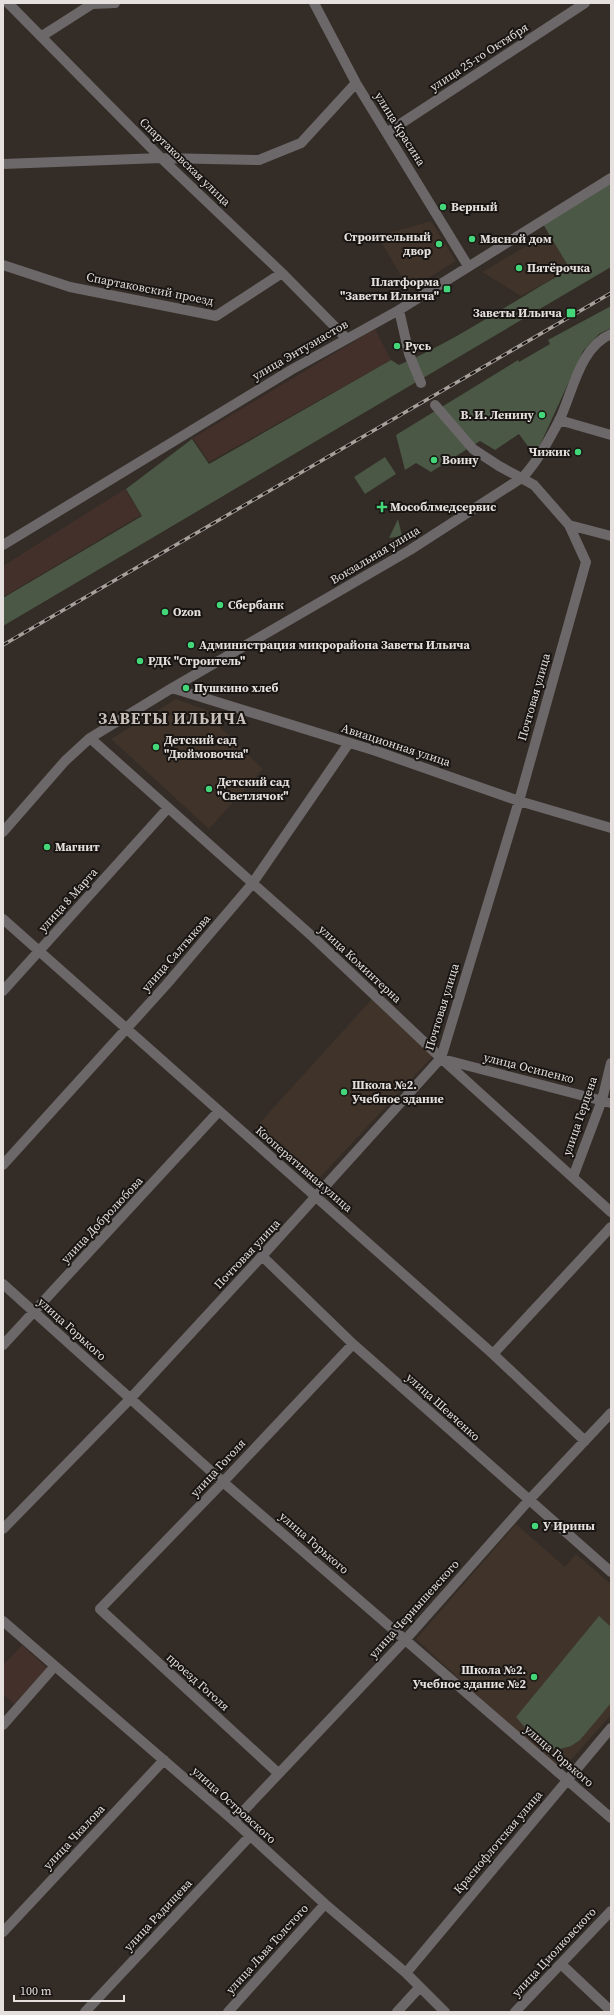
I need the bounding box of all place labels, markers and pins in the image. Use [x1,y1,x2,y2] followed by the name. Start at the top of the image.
[451,199,498,215] place label: Верный
[438,202,448,212] marker: Верный
[344,229,431,259] place label: Строительный двор
[480,231,552,247] place label: Мясной дом
[467,234,477,244] marker: Мясной дом
[434,239,444,249] marker: Строительный двор
[527,260,591,276] place label: Пятёрочка
[514,263,524,273] marker: Пятёрочка
[340,274,440,304] place label: Платформа "Заветы Ильича"
[442,284,452,294] marker: Платформа "Заветы Ильича"
[473,305,563,321] place label: Заветы Ильича
[565,307,577,319] marker: Заветы Ильича
[405,338,432,354] place label: Русь
[392,341,402,351] marker: Русь
[461,407,535,423] place label: В. И. Ленину
[537,410,547,420] marker: В. И. Ленину
[529,444,570,460] place label: Чижик
[573,447,583,457] marker: Чижик
[442,452,479,468] place label: Воину
[429,455,439,465] marker: Воину
[390,499,496,515] place label: Мособлмедсервис
[377,502,387,512] marker: Мособлмедсервис
[228,597,284,613] place label: Сбербанк
[215,600,225,610] marker: Сбербанк
[173,604,202,620] place label: Ozon
[160,607,170,617] marker: Ozon
[199,637,471,653] place label: Администрация микрорайона Заветы Ильича
[186,640,196,650] marker: Администрация микрорайона Заветы Ильича
[148,653,245,669] place label: РДК "Строитель"
[135,656,145,666] marker: РДК "Строитель"
[194,680,278,696] place label: Пушкино хлеб
[181,683,191,693] marker: Пушкино хлеб
[164,732,248,762] place label: Детский сад "Дюймовочка"
[151,742,161,752] marker: Детский сад "Дюймовочка"
[217,774,290,804] place label: Детский сад "Светлячок"
[204,784,214,794] marker: Детский сад "Светлячок"
[55,839,100,855] place label: Магнит
[42,842,52,852] marker: Магнит
[352,1077,444,1107] place label: Школа №2. Учебное здание
[339,1087,349,1097] marker: Школа №2. Учебное здание
[543,1518,595,1534] place label: У Ирины
[530,1521,540,1531] marker: У Ирины
[413,1662,526,1692] place label: Школа №2. Учебное здание №2
[529,1672,539,1682] marker: Школа №2. Учебное здание №2

